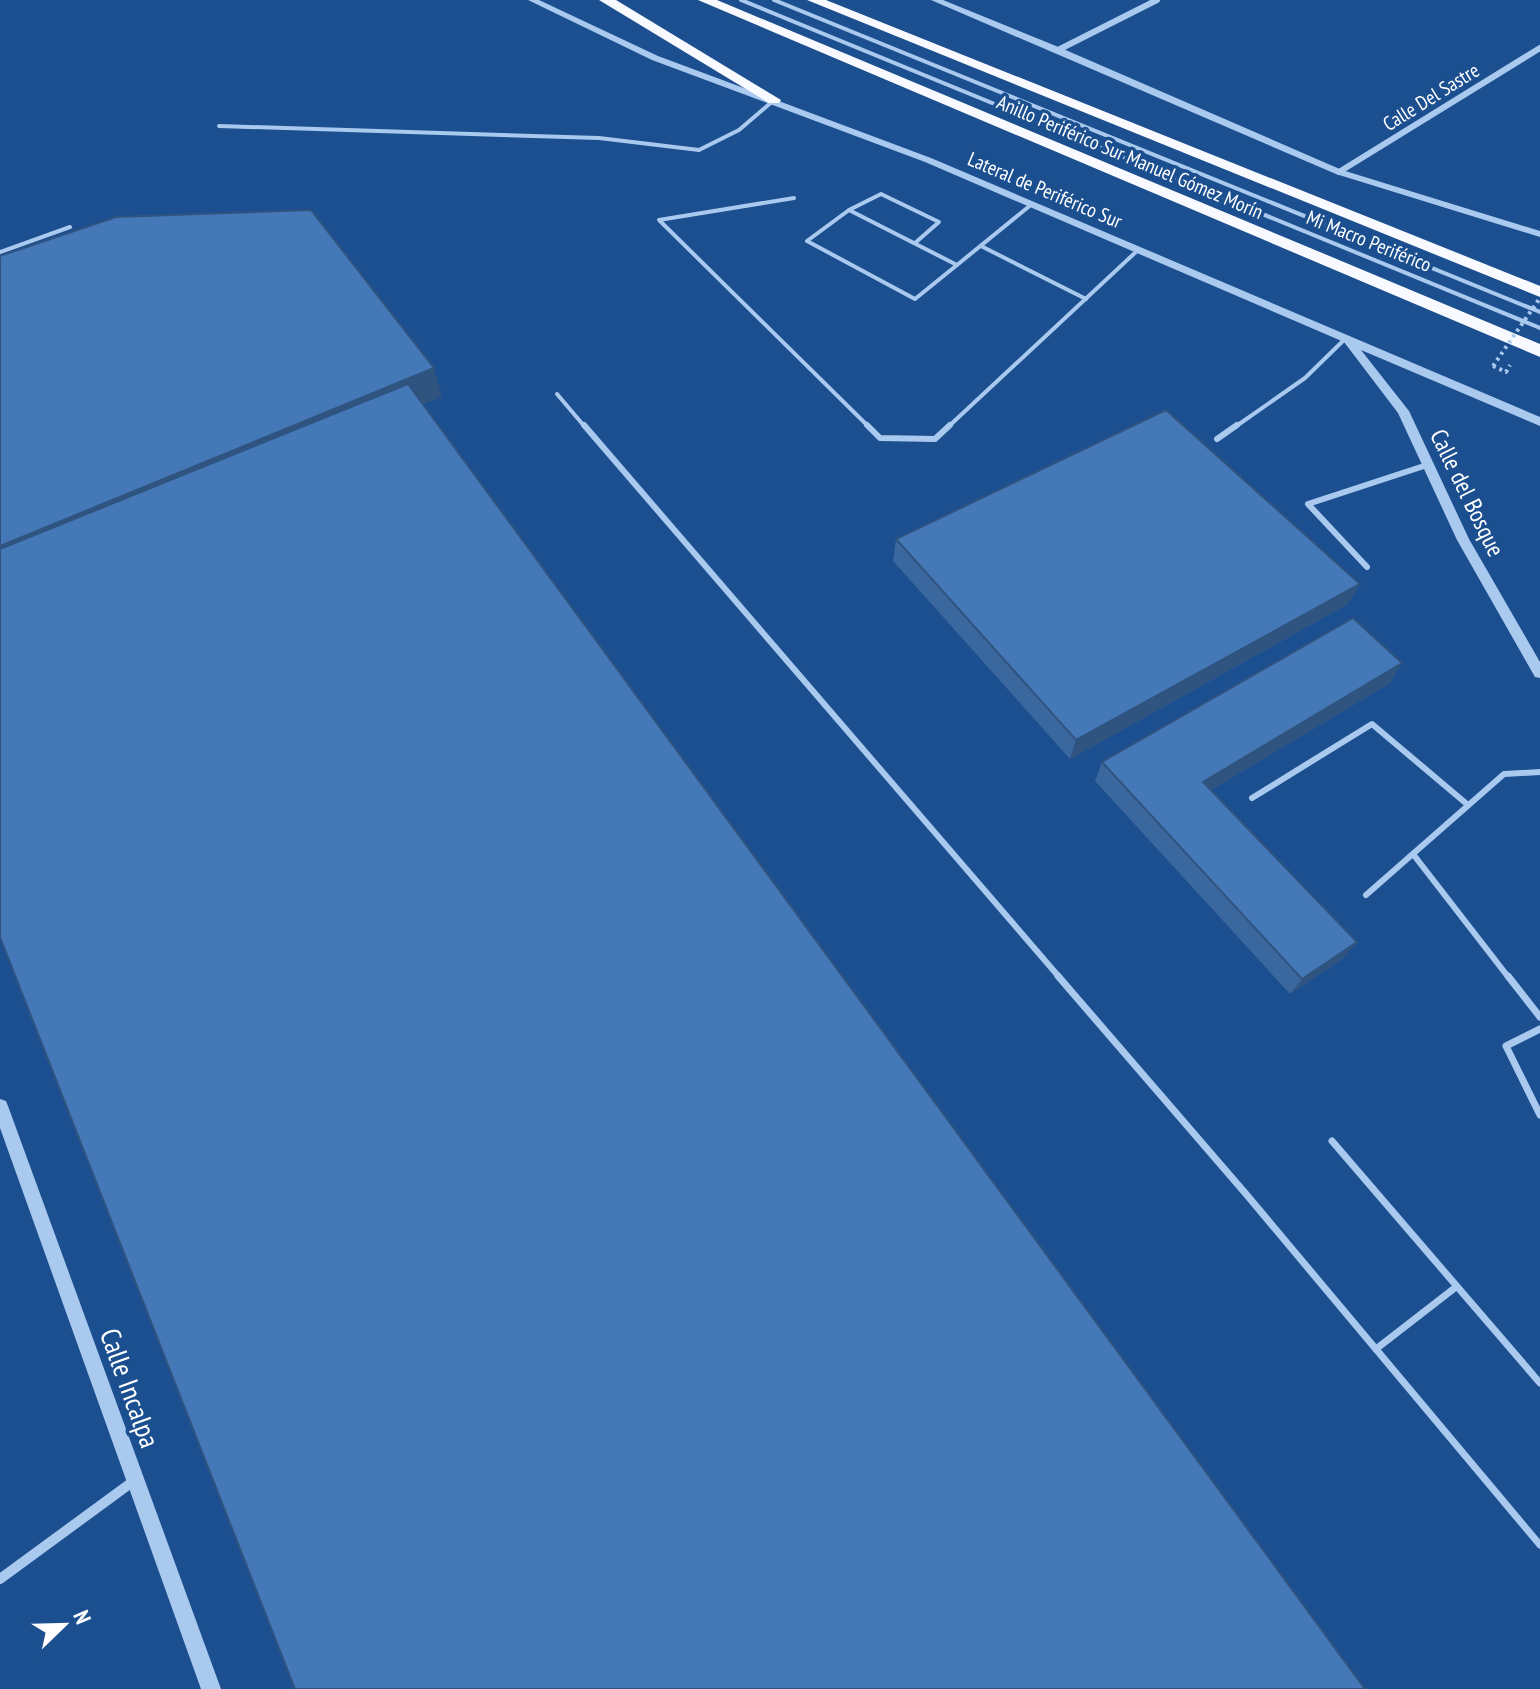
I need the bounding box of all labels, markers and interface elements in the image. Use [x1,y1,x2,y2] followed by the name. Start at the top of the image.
[1378,57,1484,137] street label: Calle Del Sastre
[993,89,1267,225] street label: Anillo Periférico Sur Manuel Gómez Morín
[964,146,1127,234] street label: Lateral de Periférico Sur
[1303,204,1435,278] street label: Mi Macro Periférico
[1423,424,1512,562] street label: Calle del Bosque
[92,1323,169,1452] street label: Calle Incalpa
[24,1585,104,1665] north arrow
[67,1606,98,1628] text: N

